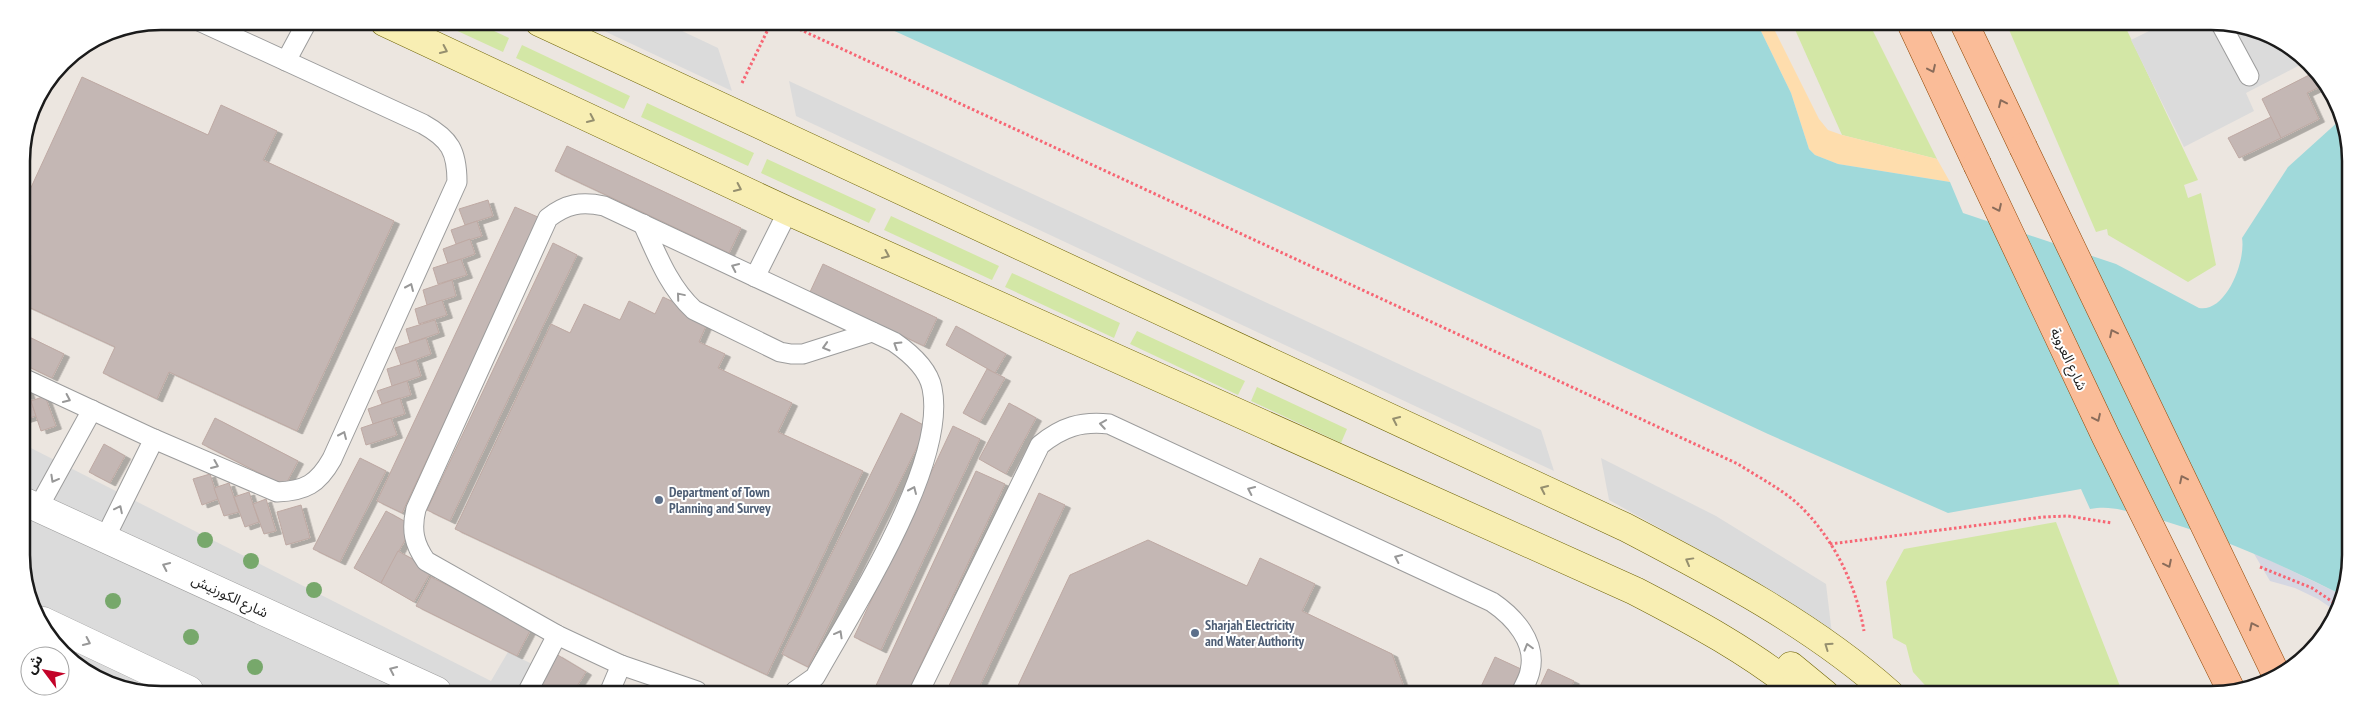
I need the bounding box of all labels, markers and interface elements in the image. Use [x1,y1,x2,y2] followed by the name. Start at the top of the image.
[439,44,448,54] one-way arrow
[1926,64,1937,73] one-way arrow
[1998,99,2008,108] one-way arrow
[586,113,595,123] one-way arrow
[733,182,742,192] one-way arrow
[1992,203,2002,212] one-way arrow
[881,249,890,260] one-way arrow
[731,263,740,274] one-way arrow
[404,283,414,292] one-way arrow
[678,293,686,302] one-way arrow
[2045,325,2091,394] street label: شارع العروبة
[2108,329,2119,338] one-way arrow
[822,341,831,351] one-way arrow
[893,341,902,351] one-way arrow
[62,392,71,403] one-way arrow
[2091,413,2101,422] one-way arrow
[1392,416,1401,427] one-way arrow
[1098,419,1106,430] one-way arrow
[337,431,348,440] one-way arrow
[210,459,219,470] one-way arrow
[50,474,60,483] one-way arrow
[2179,475,2189,484] one-way arrow
[669,483,771,517] place label: Department of Town Planning and Survey
[1540,485,1549,495] one-way arrow
[907,486,918,495] one-way arrow
[1247,486,1256,496] one-way arrow
[653,494,665,506] marker: Department of Town Planning and Survey
[113,505,123,514] one-way arrow
[1394,554,1403,565] one-way arrow
[1686,557,1695,567] one-way arrow
[2162,559,2173,568] one-way arrow
[162,561,171,572] one-way arrow
[188,570,271,623] street label: شارع الكورنيش
[1205,616,1305,650] place label: Sharjah Electricity and Water Authority
[2249,622,2259,631] one-way arrow
[1189,627,1201,639] marker: Sharjah Electricity and Water Authority
[832,631,842,640] one-way arrow
[82,636,91,646] one-way arrow
[1523,643,1533,651] one-way arrow
[1824,643,1834,652] one-way arrow
[20,646,70,696] north arrow
[21,651,47,677] text: ش
[389,666,398,677] one-way arrow

